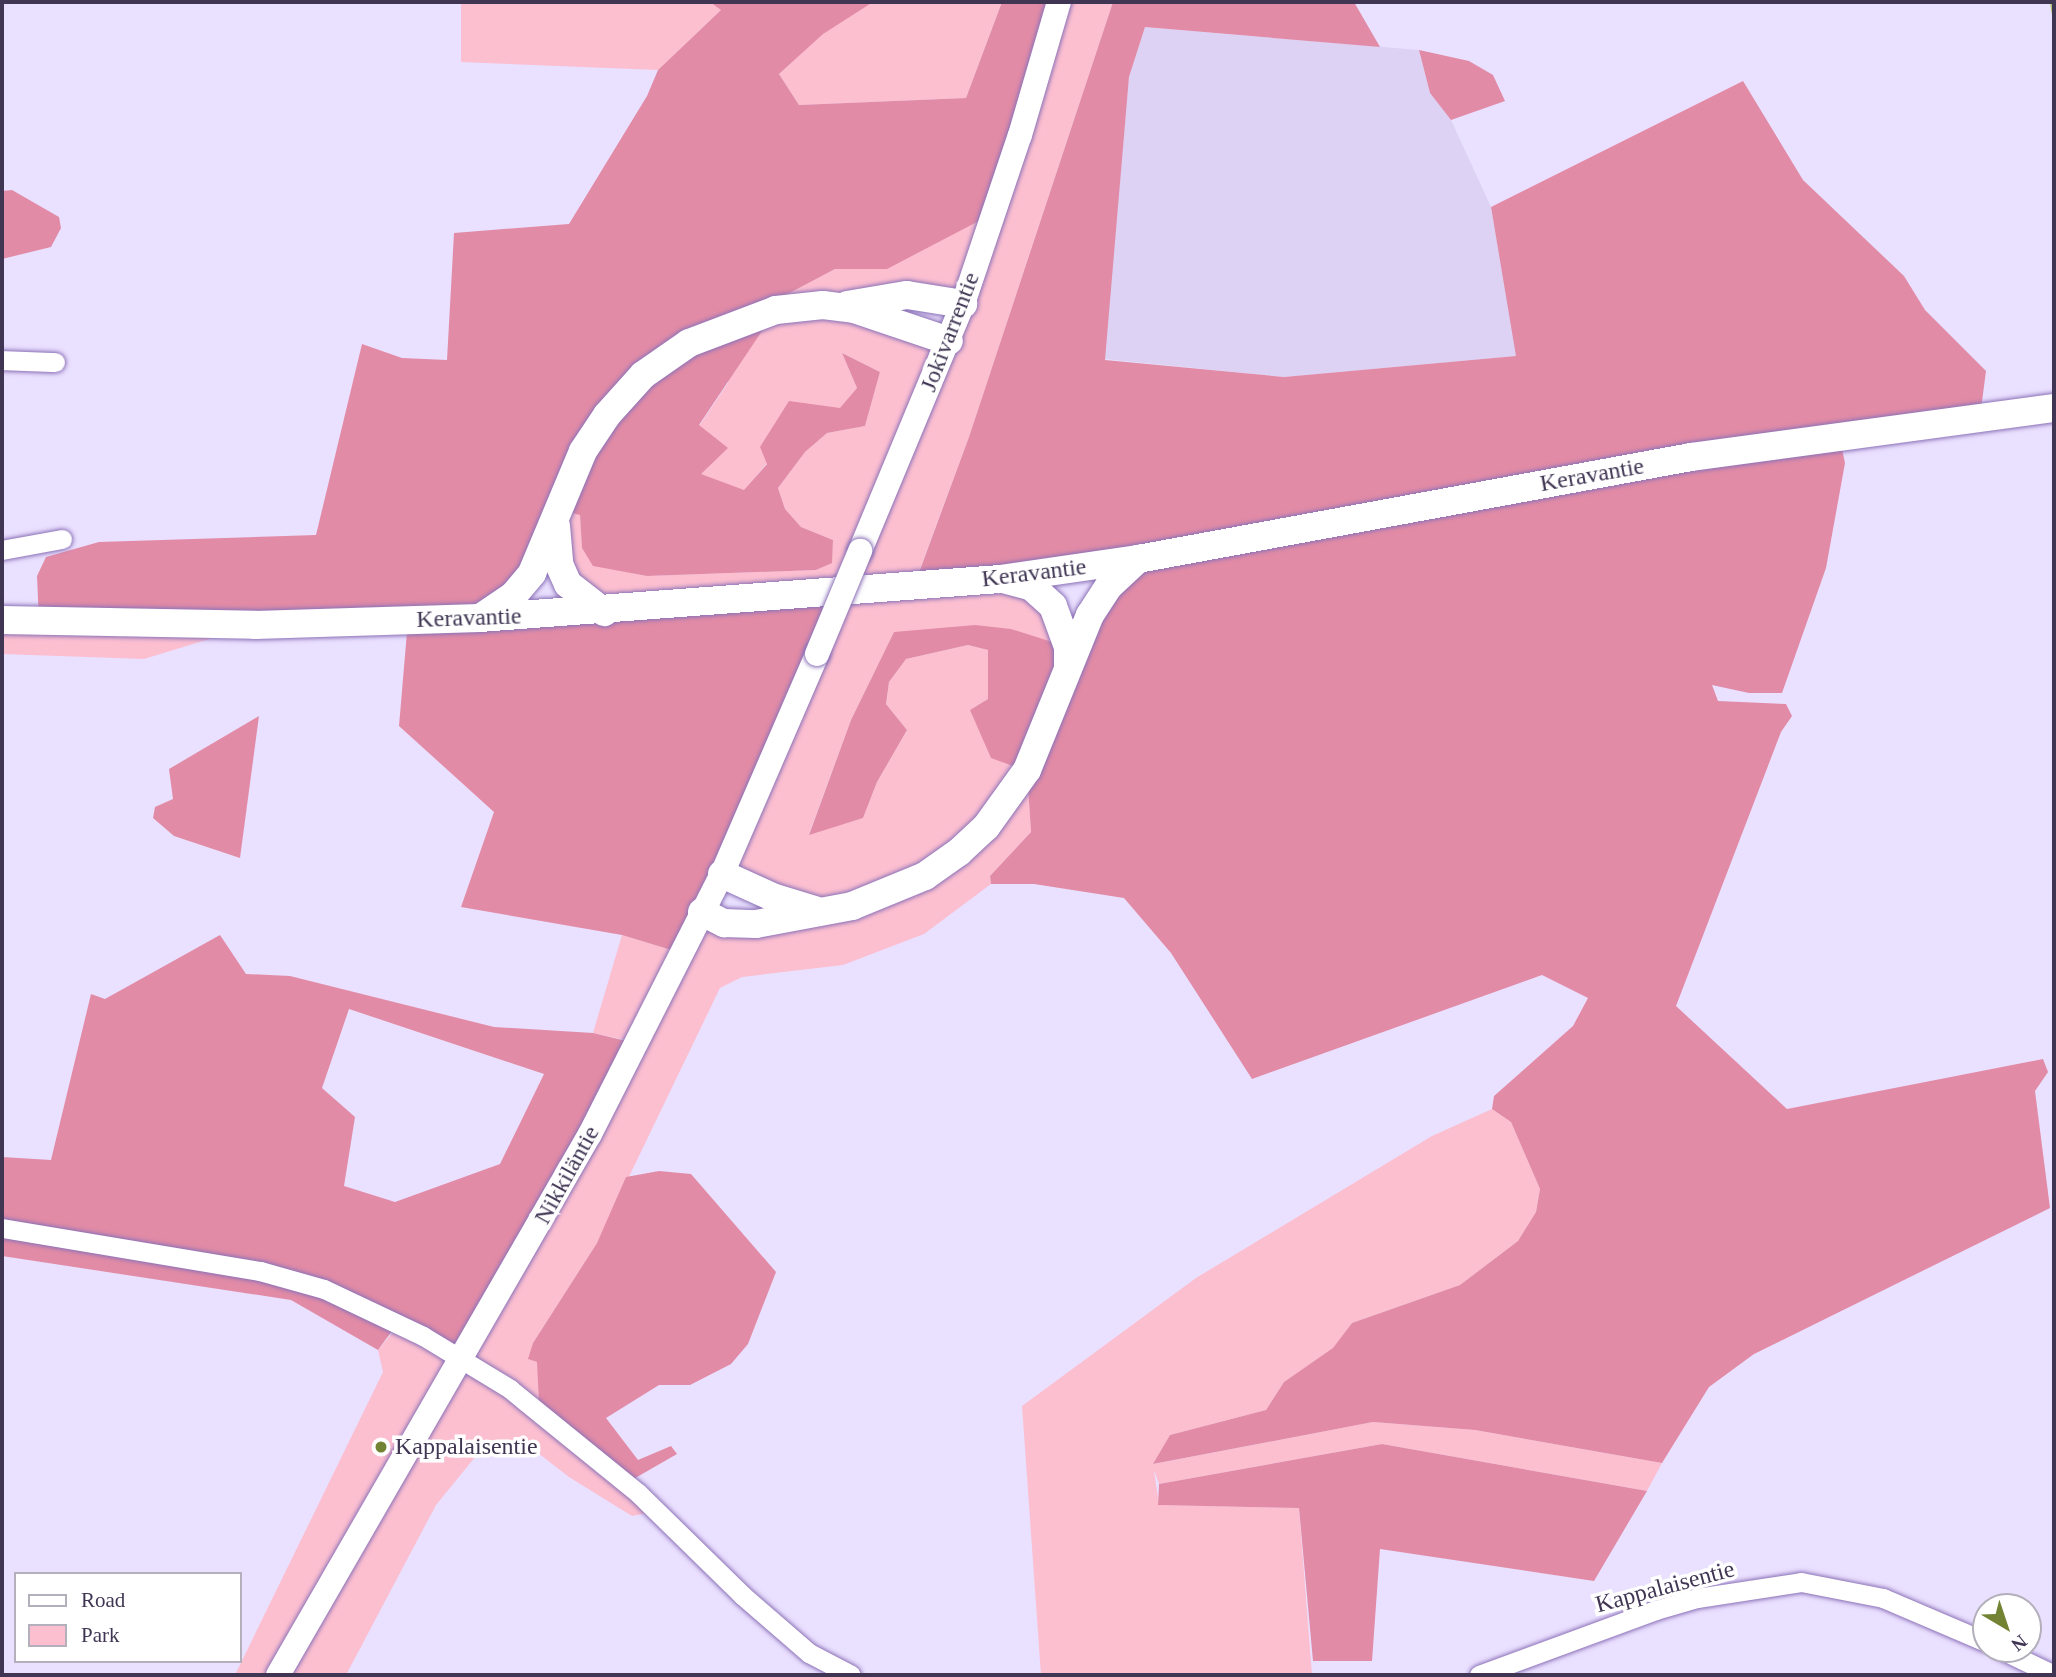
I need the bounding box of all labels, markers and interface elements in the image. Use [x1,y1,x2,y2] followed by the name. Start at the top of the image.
[914,268,986,396] street label: Jokivarrentie
[1538,452,1646,498] street label: Keravantie
[980,552,1088,594] street label: Keravantie
[416,602,522,634] street label: Keravantie
[528,1121,606,1229] street label: Nikkiläntie
[395,1433,538,1461] place label: Kappalaisentie
[373,1439,389,1455] marker: Kappalaisentie
[1592,1555,1738,1619] street label: Kappalaisentie
[14,1572,242,1663] legend
[81,1588,125,1612] text: Road
[1972,1593,2042,1663] north arrow
[81,1623,120,1647] text: Park
[2007,1631,2031,1656] text: N

